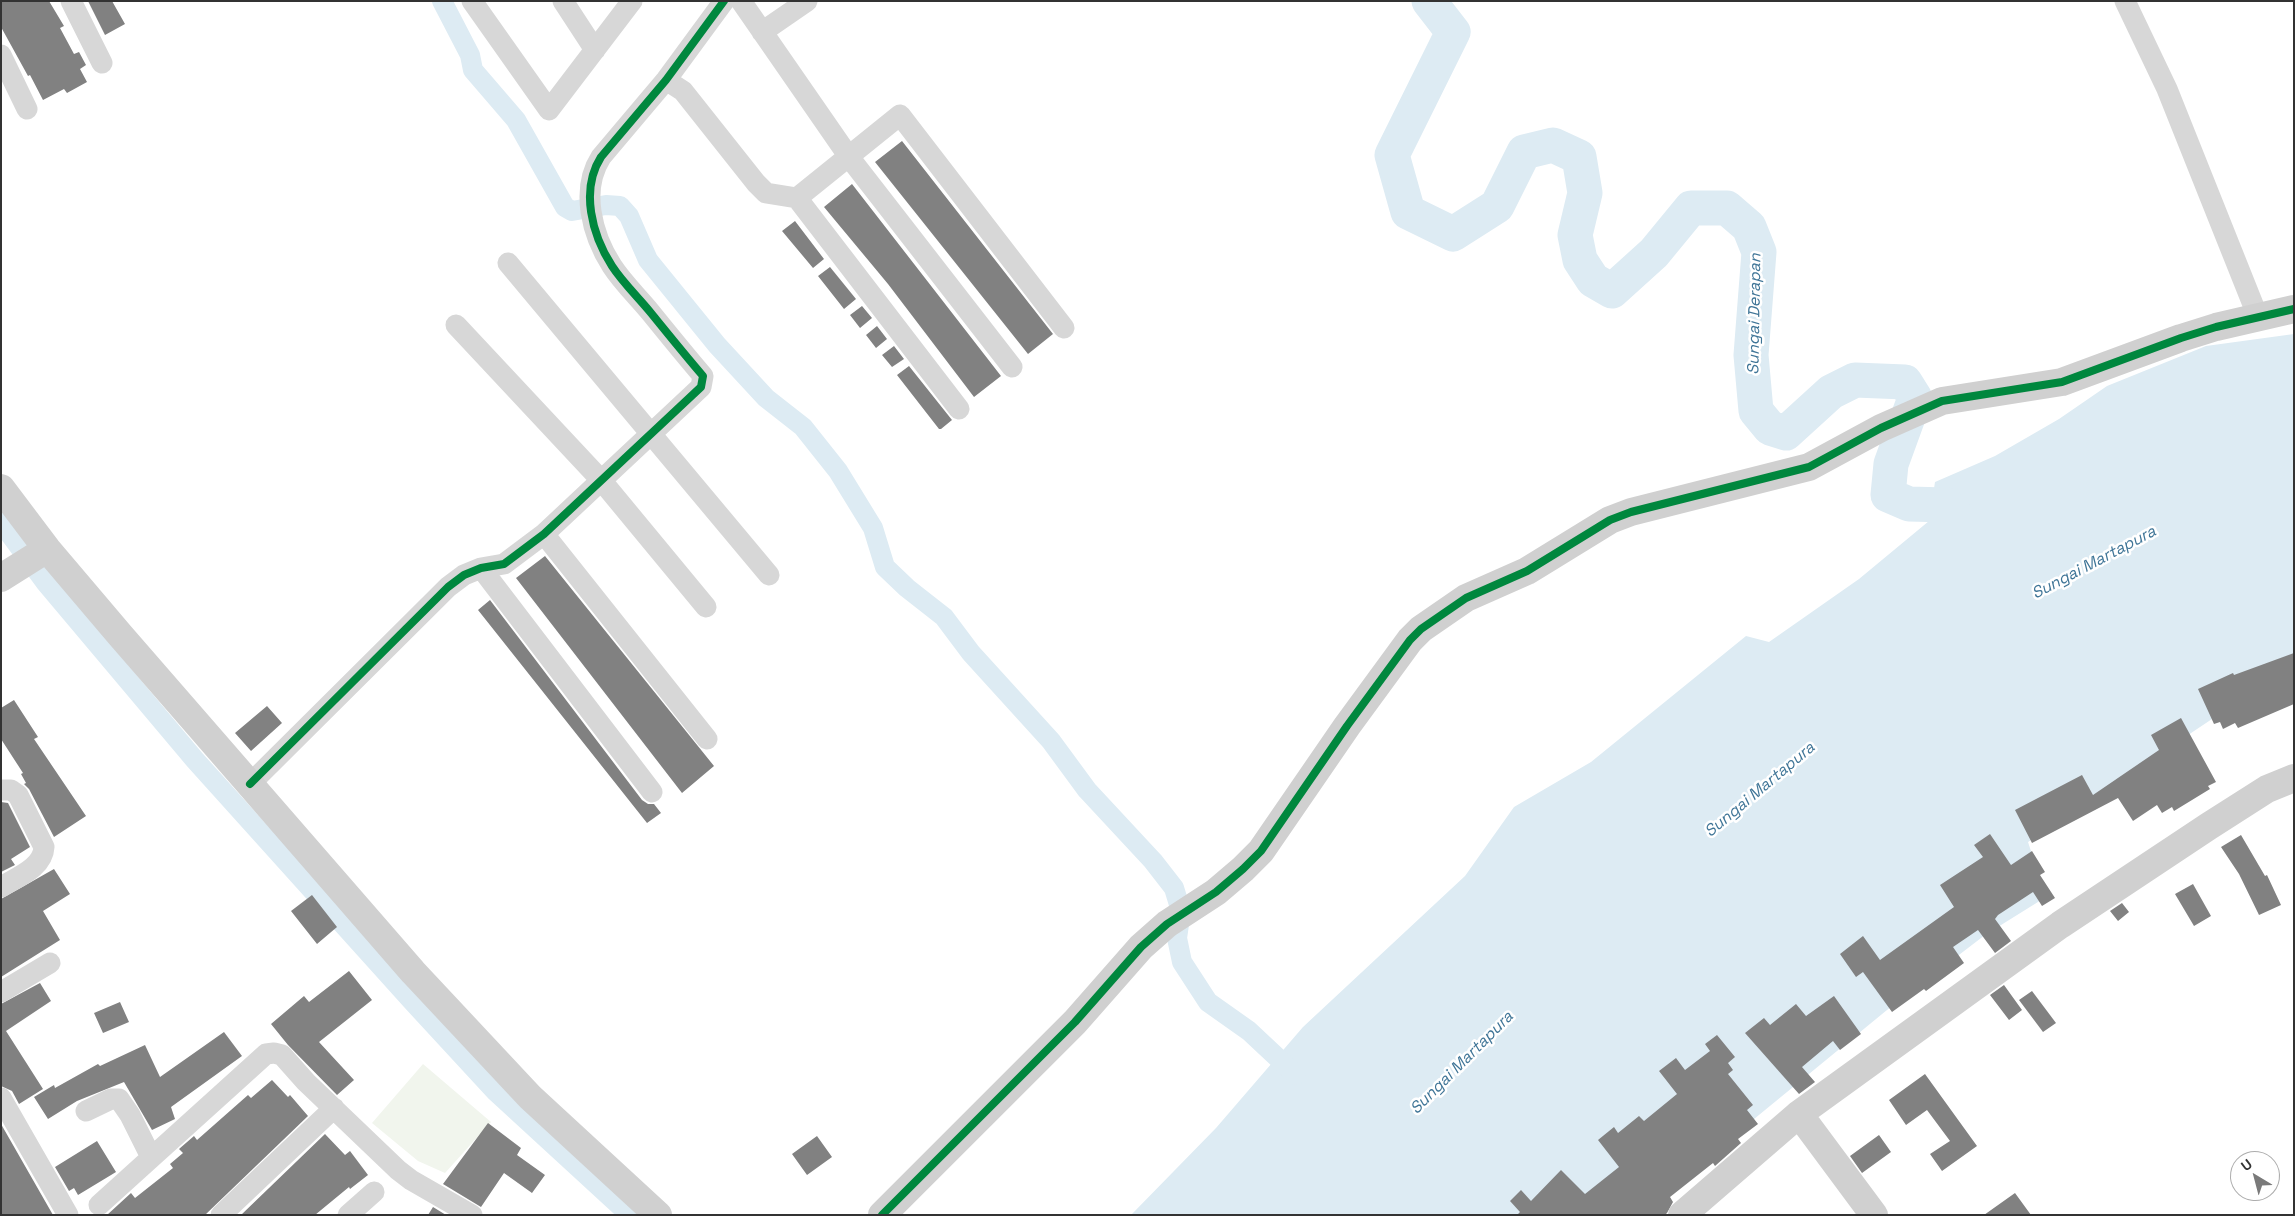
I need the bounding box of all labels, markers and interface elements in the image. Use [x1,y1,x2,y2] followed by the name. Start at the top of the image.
[1744,253,1766,375] water label: Sungai Derapan
[2029,522,2159,604] water label: Sungai Martapura
[1701,738,1819,842] water label: Sungai Martapura
[1407,1008,1517,1118] water label: Sungai Martapura
[2230,1151,2280,1201] north arrow
[2237,1155,2256,1175] text: U

